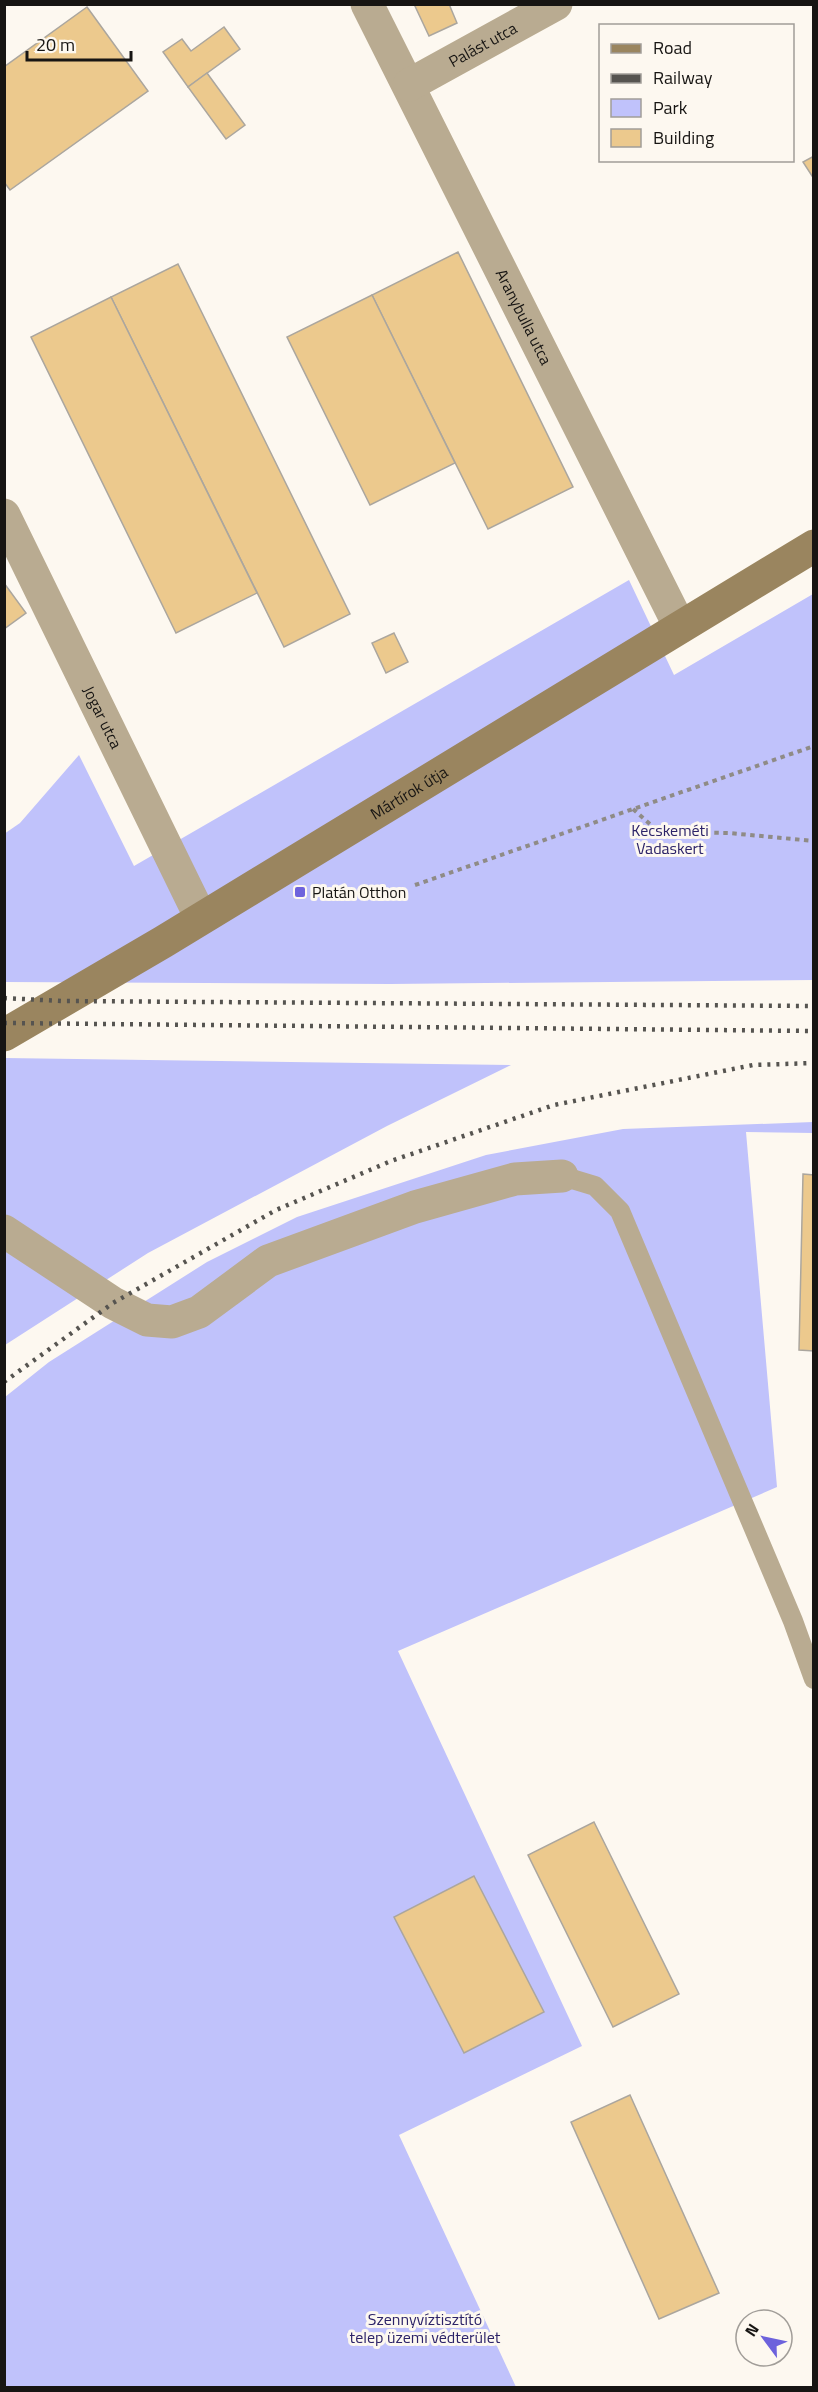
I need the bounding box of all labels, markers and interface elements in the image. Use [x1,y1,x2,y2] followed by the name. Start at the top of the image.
[444,16,521,73] street label: Palást utca
[27,24,130,62] scale bar
[599,24,794,162] legend
[36,31,75,58] text: 20 m
[653,34,692,61] text: Road
[653,64,713,91] text: Railway
[653,94,688,121] text: Park
[653,124,714,151] text: Building
[490,265,558,369] street label: Aranybulla utca
[77,682,128,753] street label: Jogar utca
[366,760,452,825] street label: Mártírok útja
[631,818,709,860] park label: Kecskeméti Vadaskert
[312,880,406,904] place label: Platán Otthon
[293,885,307,899] marker: Platán Otthon
[350,2307,501,2349] park label: Szennyvíztisztító telep üzemi védterület
[734,2308,794,2368] north arrow
[738,2319,765,2341] text: N

